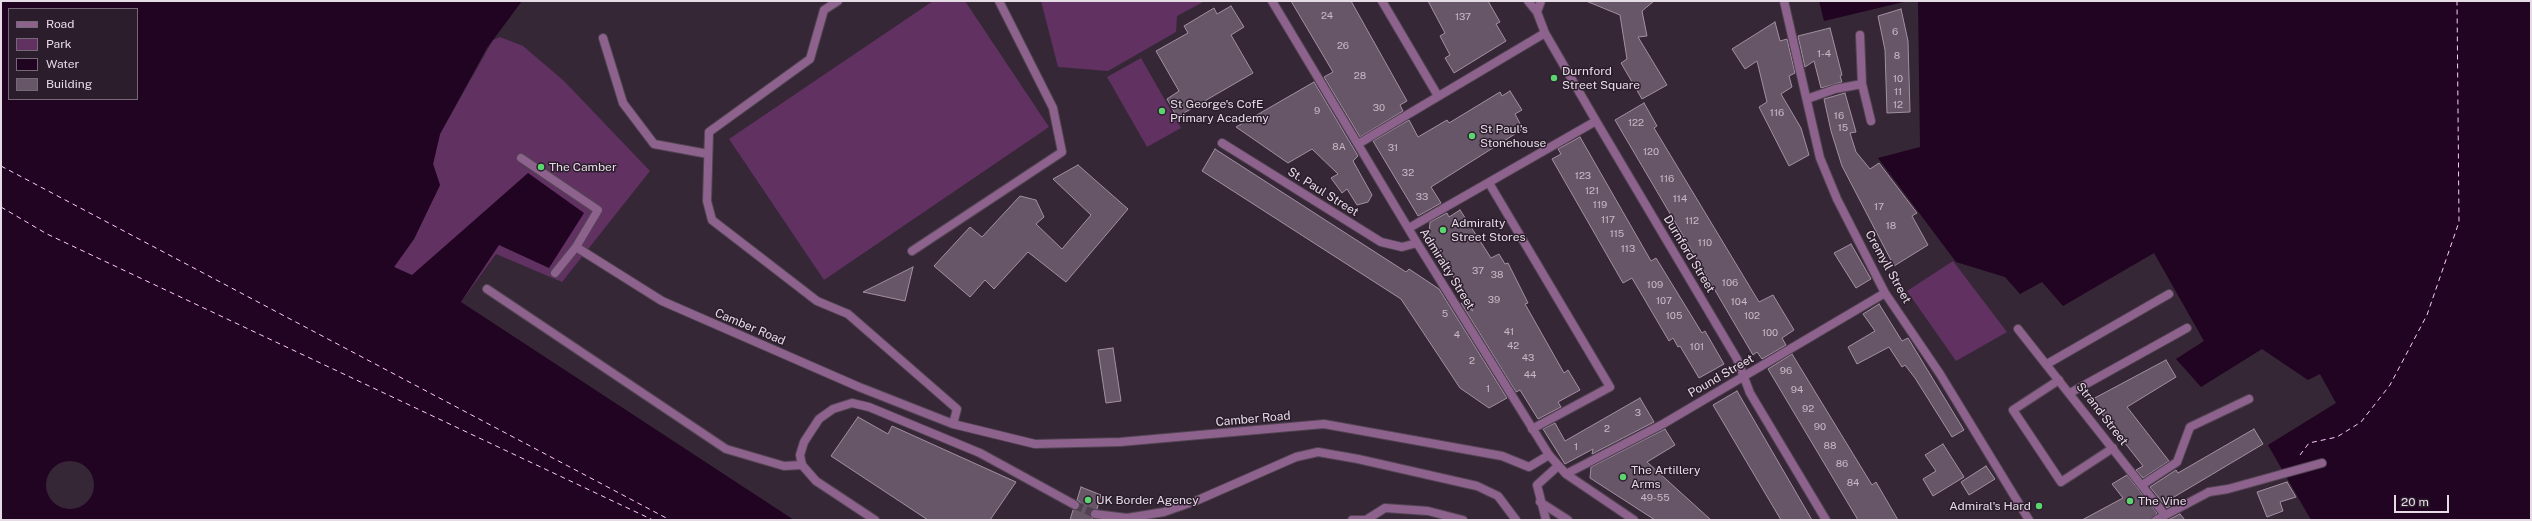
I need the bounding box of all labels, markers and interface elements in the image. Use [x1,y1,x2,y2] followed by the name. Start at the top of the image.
[8,8,138,100] legend
[1321,10,1333,22] house number: 24
[1455,11,1471,23] house number: 137
[46,17,74,31] text: Road
[1892,26,1898,38] house number: 6
[46,37,72,51] text: Park
[1337,40,1349,52] house number: 26
[1817,48,1831,60] house number: 1-4
[1894,50,1900,62] house number: 8
[46,57,79,71] text: Water
[1562,64,1640,92] place label: Durnford Street Square
[1354,70,1366,82] house number: 28
[1549,73,1559,83] marker: Durnford Street Square
[1893,73,1903,85] house number: 10
[46,77,92,91] text: Building
[1894,86,1902,98] house number: 11
[1170,97,1269,125] place label: St George's CofE Primary Academy
[1893,99,1903,111] house number: 12
[1373,102,1385,114] house number: 30
[1314,105,1320,117] house number: 9
[1157,106,1167,116] marker: St George's CofE Primary Academy
[1770,107,1784,119] house number: 116
[1834,110,1844,122] house number: 16
[1628,117,1644,129] house number: 122
[1480,122,1546,150] place label: St Paul's Stonehouse
[1838,122,1848,134] house number: 15
[1467,131,1477,141] marker: St Paul's Stonehouse
[1332,141,1346,153] house number: 8A
[1388,142,1398,154] house number: 31
[1643,146,1659,158] house number: 120
[549,160,617,174] place label: The Camber
[536,162,546,172] marker: The Camber
[1285,164,1361,220] street label: St. Paul Street
[1402,167,1414,179] house number: 32
[1575,170,1591,182] house number: 123
[1660,173,1674,185] house number: 116
[1585,185,1599,197] house number: 121
[1416,191,1428,203] house number: 33
[1673,193,1687,205] house number: 114
[1593,199,1607,211] house number: 119
[1874,201,1884,213] house number: 17
[1660,213,1718,295] street label: Durnford Street
[1601,214,1615,226] house number: 117
[1685,215,1699,227] house number: 112
[1451,216,1525,244] place label: Admiralty Street Stores
[1886,220,1896,232] house number: 18
[1438,225,1448,235] marker: Admiralty Street Stores
[1416,226,1478,312] street label: Admiralty Street
[1610,228,1624,240] house number: 115
[1862,228,1914,306] street label: Cremyll Street
[1698,237,1712,249] house number: 110
[1621,243,1635,255] house number: 113
[1472,265,1484,277] house number: 37
[1491,269,1503,281] house number: 38
[1722,277,1738,289] house number: 106
[1647,279,1663,291] house number: 109
[1488,294,1500,306] house number: 39
[1656,295,1672,307] house number: 107
[1731,296,1747,308] house number: 104
[713,306,787,348] street label: Camber Road
[1442,308,1448,320] house number: 5
[1666,310,1682,322] house number: 105
[1744,310,1760,322] house number: 102
[1504,326,1514,338] house number: 41
[1762,327,1778,339] house number: 100
[1454,329,1460,341] house number: 4
[1507,340,1519,352] house number: 42
[1690,341,1704,353] house number: 101
[1686,351,1756,401] street label: Pound Street
[1522,352,1534,364] house number: 43
[1469,355,1475,367] house number: 2
[1780,365,1792,377] house number: 96
[1524,369,1536,381] house number: 44
[2073,380,2131,448] street label: Strand Street
[1486,383,1490,395] house number: 1
[1791,384,1803,396] house number: 94
[1802,403,1814,415] house number: 92
[1635,407,1641,419] house number: 3
[1215,409,1291,429] street label: Camber Road
[1814,421,1826,433] house number: 90
[1604,423,1610,435] house number: 2
[1824,440,1836,452] house number: 88
[1574,441,1578,453] house number: 1
[1836,458,1848,470] house number: 86
[1631,463,1700,491] place label: The Artillery Arms
[1618,472,1628,482] marker: The Artillery Arms
[1847,477,1859,489] house number: 84
[2396,487,2451,513] scale bar
[1640,492,1670,504] house number: 49-55
[1096,493,1199,507] place label: UK Border Agency
[2138,494,2187,508] place label: The Vine
[1083,495,1093,505] marker: UK Border Agency
[2401,495,2429,509] text: 20 m
[2125,496,2135,506] marker: The Vine
[1949,499,2031,513] place label: Admiral's Hard
[2034,501,2044,511] marker: Admiral's Hard

